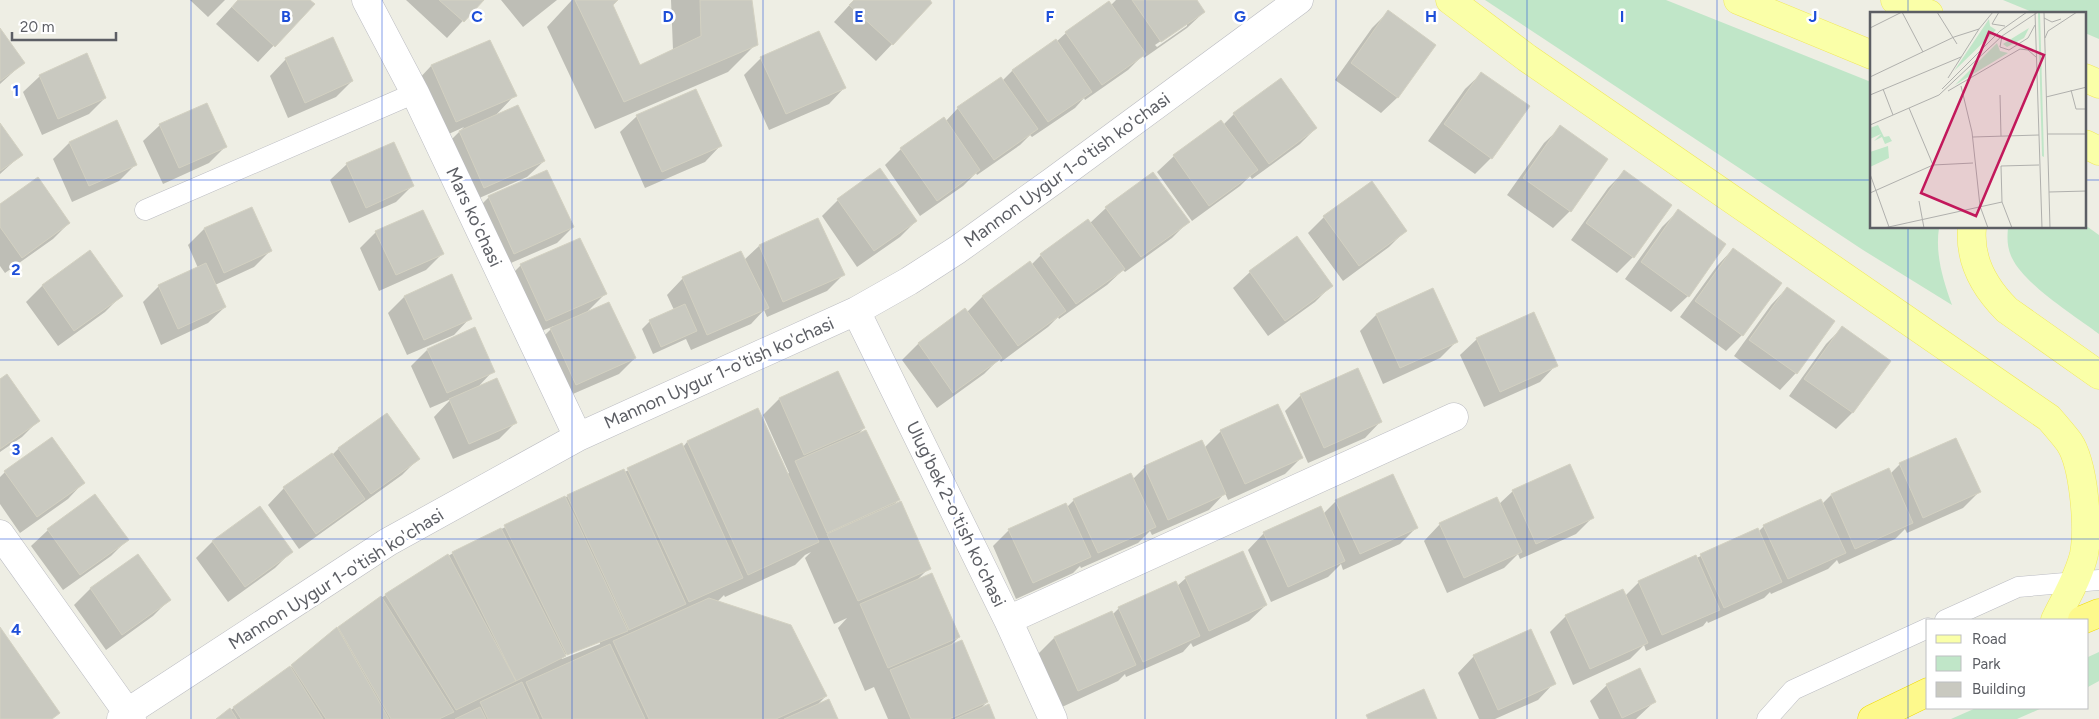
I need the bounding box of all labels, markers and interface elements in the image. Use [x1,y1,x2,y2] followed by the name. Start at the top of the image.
[281,7,291,26] text: B
[471,7,483,26] text: C
[662,7,674,26] text: D
[854,7,864,26] text: E
[1046,7,1055,26] text: F
[1234,7,1246,26] text: G
[1425,7,1437,26] text: H
[1620,7,1624,26] text: I
[1809,7,1817,26] text: J
[12,10,116,42] scale bar
[1870,12,2086,229] inset map
[20,18,54,36] text: 20 m
[13,81,19,100] text: 1
[960,88,1174,252] street label: Mannon Uygur 1-o'tish ko'chasi
[441,164,507,270] street label: Mars ko'chasi
[11,260,21,279] text: 2
[601,312,837,434] street label: Mannon Uygur 1-o'tish ko'chasi
[901,417,1011,611] street label: Ulug'bek 2-o'tish ko'chasi
[12,440,21,459] text: 3
[224,504,448,654] street label: Mannon Uygur 1-o'tish ko'chasi
[1926,619,2089,709] legend
[11,620,21,639] text: 4
[1972,630,2007,648] text: Road
[1972,655,2001,673] text: Park
[1972,680,2026,698] text: Building

